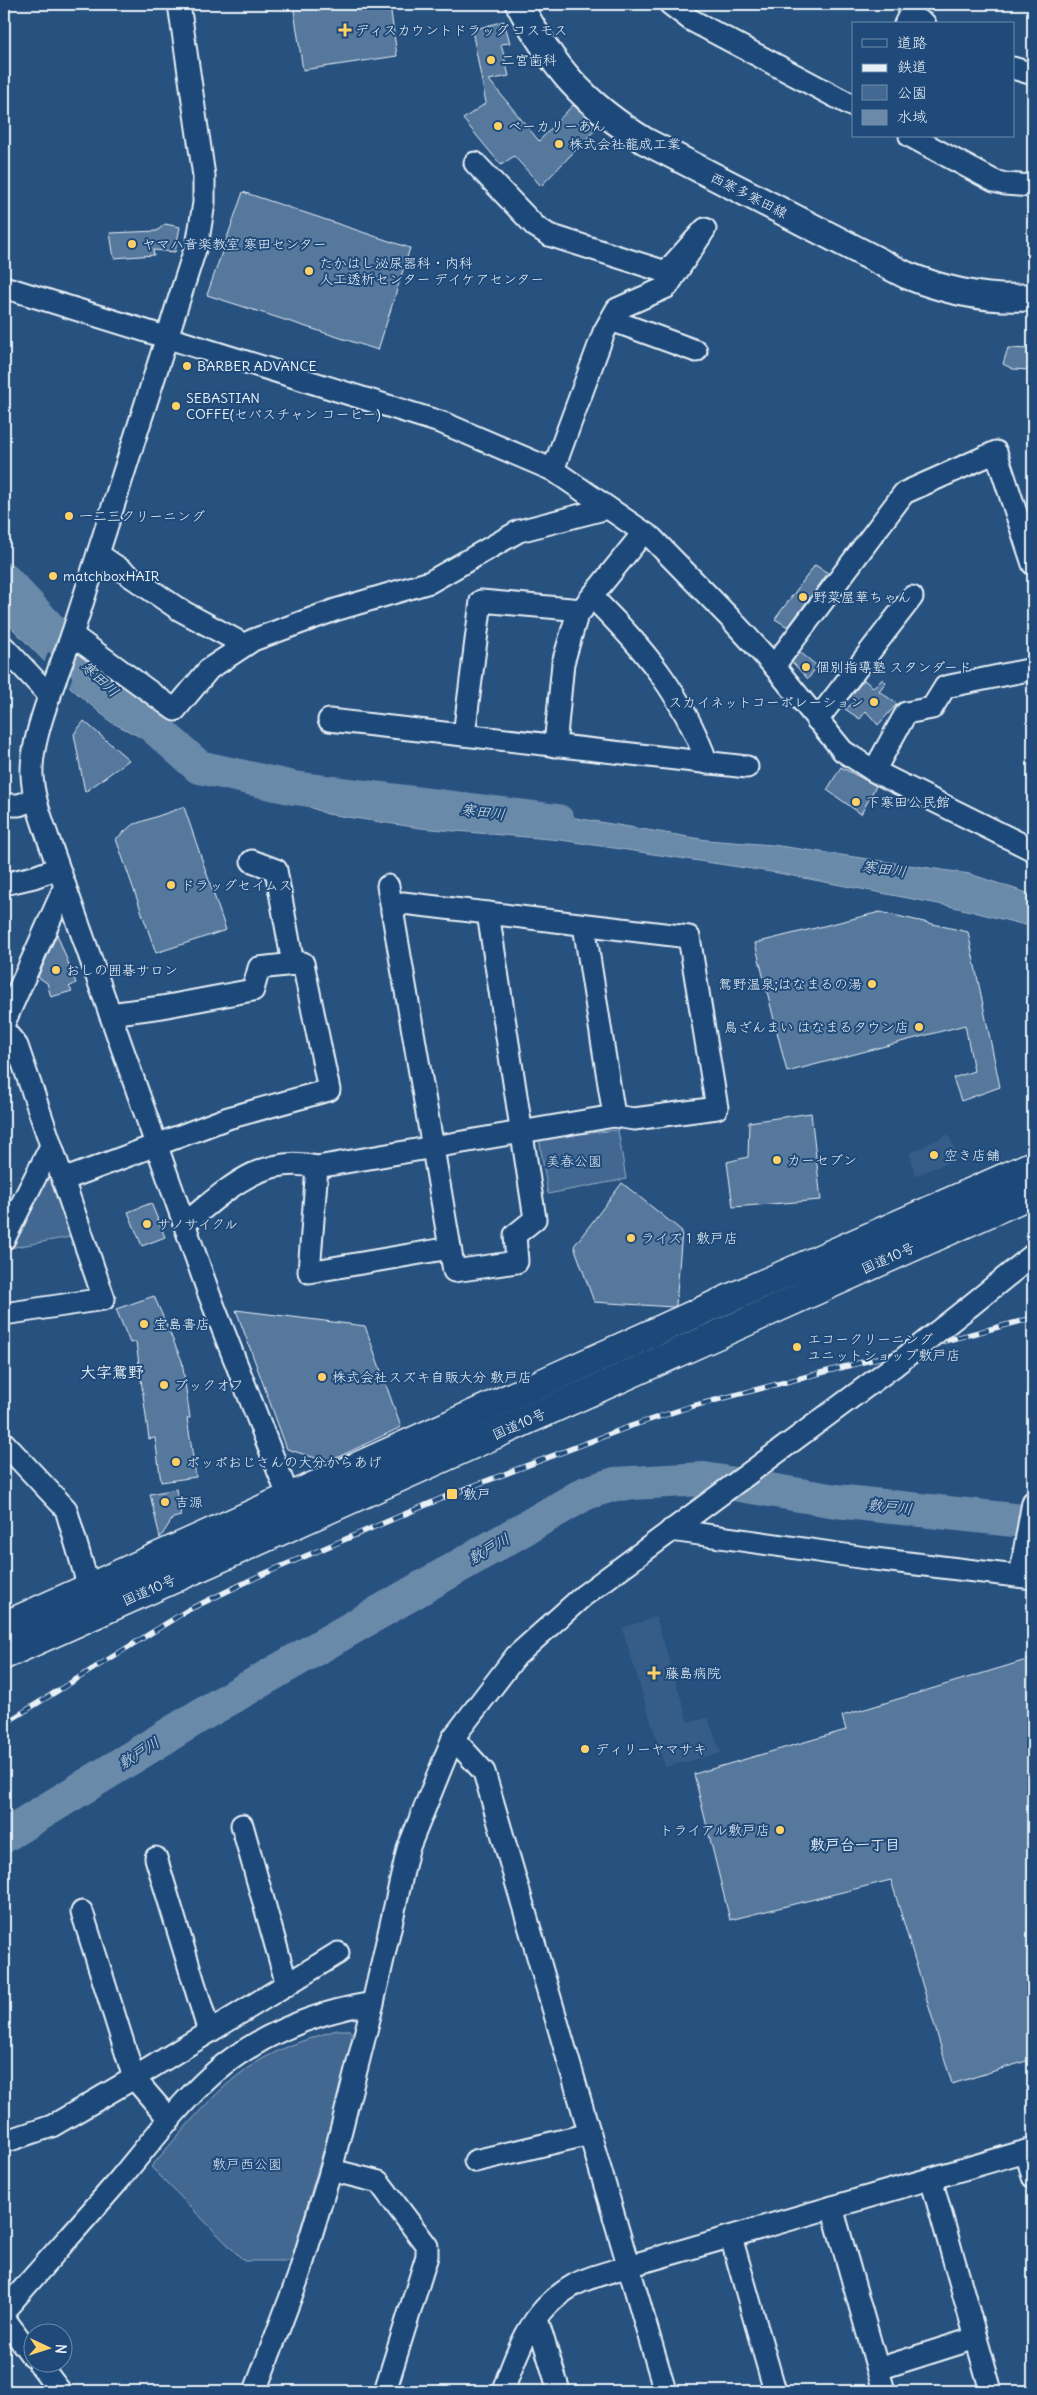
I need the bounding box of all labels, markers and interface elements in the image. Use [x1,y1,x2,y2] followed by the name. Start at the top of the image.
[355,21,568,39] place label: ディスカウントドラッグ コスモス
[852,22,1014,138] legend
[339,24,351,36] marker: ディスカウントドラッグ コスモス
[897,33,927,52] text: 道路
[501,51,557,69] place label: 二宮歯科
[485,54,497,66] marker: 二宮歯科
[897,57,927,76] text: 鉄道
[897,83,927,102] text: 公園
[897,107,927,126] text: 水域
[508,117,606,135] place label: ベーカリーあん
[492,120,504,132] marker: ベーカリーあん
[569,135,681,153] place label: 株式会社龍成工業
[553,138,565,150] marker: 株式会社龍成工業
[707,168,791,222] street label: 西寒多寒田線
[142,235,327,253] place label: ヤマハ音楽教室 寒田センター
[126,238,138,250] marker: ヤマハ音楽教室 寒田センター
[319,254,544,288] place label: たかはし泌尿器科・内科 人工透析センター デイケアセンター
[303,265,315,277] marker: たかはし泌尿器科・内科 人工透析センター デイケアセンター
[197,357,317,375] place label: BARBER ADVANCE
[181,360,193,372] marker: BARBER ADVANCE
[186,389,381,423] place label: SEBASTIAN COFFE(セバスチャン コーヒー)
[170,400,182,412] marker: SEBASTIAN COFFE(セバスチャン コーヒー)
[79,507,205,525] place label: 一二三クリーニング
[63,510,75,522] marker: 一二三クリーニング
[63,567,160,585] place label: matchboxHAIR
[47,570,59,582] marker: matchboxHAIR
[813,588,911,606] place label: 野菜屋華ちゃん
[797,591,809,603] marker: 野菜屋華ちゃん
[77,656,123,701] water label: 寒田川
[816,658,972,676] place label: 個別指導塾 スタンダード
[800,661,812,673] marker: 個別指導塾 スタンダード
[668,693,864,711] place label: スカイネットコーポレーション
[868,696,880,708] marker: スカイネットコーポレーション
[866,793,950,811] place label: 下寒田公民館
[850,796,862,808] marker: 下寒田公民館
[460,799,507,824] water label: 寒田川
[860,856,908,881] water label: 寒田川
[181,876,292,894] place label: ドラッグセイムス
[165,879,177,891] marker: ドラッグセイムス
[66,961,178,979] place label: おしの囲碁サロン
[50,964,62,976] marker: おしの囲碁サロン
[719,975,862,993] place label: 鴛野温泉;はなまるの湯
[866,978,878,990] marker: 鴛野温泉;はなまるの湯
[724,1018,909,1036] place label: 鳥ざんまい はなまるタウン店
[913,1021,925,1033] marker: 鳥ざんまい はなまるタウン店
[944,1146,1000,1164] place label: 空き店舗
[928,1149,940,1161] marker: 空き店舗
[787,1151,857,1169] place label: カーセブン
[546,1152,602,1170] park label: 美春公園
[771,1154,783,1166] marker: カーセブン
[157,1215,238,1233] place label: サノサイクル
[141,1218,153,1230] marker: サノサイクル
[641,1229,738,1247] place label: ライズ１敷戸店
[625,1232,637,1244] marker: ライズ１敷戸店
[858,1238,918,1278] street label: 国道10号
[154,1315,210,1333] place label: 宝島書店
[138,1318,150,1330] marker: 宝島書店
[807,1330,960,1364] place label: エコークリーニング ユニットショップ敷戸店
[791,1341,803,1353] marker: エコークリーニング ユニットショップ敷戸店
[80,1362,144,1382] district label: 大字鴛野
[332,1368,532,1386] place label: 株式会社スズキ自販大分 敷戸店
[316,1371,328,1383] marker: 株式会社スズキ自販大分 敷戸店
[174,1376,244,1394] place label: ブックオフ
[158,1379,170,1391] marker: ブックオフ
[489,1404,549,1444] street label: 国道10号
[186,1453,382,1471] place label: ポッポおじさんの大分からあげ
[170,1456,182,1468] marker: ポッポおじさんの大分からあげ
[463,1485,491,1503] place label: 敷戸
[445,1487,459,1501] marker: 敷戸
[175,1493,203,1511] place label: 吉源
[867,1495,913,1518] water label: 敷戸川
[159,1496,171,1508] marker: 吉源
[465,1529,513,1568] water label: 敷戸川
[119,1570,179,1610] street label: 国道10号
[665,1664,721,1682] place label: 藤島病院
[647,1666,661,1680] marker: 藤島病院
[115,1733,163,1773] water label: 敷戸川
[595,1740,707,1758] place label: ディリーヤマサキ
[579,1743,591,1755] marker: ディリーヤマサキ
[659,1821,770,1839] place label: トライアル敷戸店
[774,1824,786,1836] marker: トライアル敷戸店
[810,1835,900,1854] district label: 敷戸台一丁目
[212,2155,282,2173] park label: 敷戸西公園
[22,2322,72,2372] north arrow
[52,2343,70,2354] text: N

